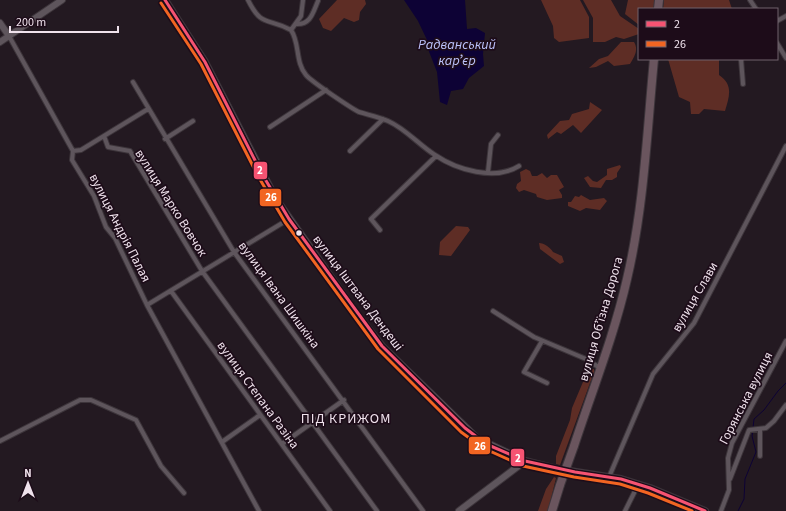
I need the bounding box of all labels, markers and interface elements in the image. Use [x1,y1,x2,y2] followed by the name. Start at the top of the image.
[10,8,118,34] scale bar
[638,8,778,60] legend
[16,14,46,31] text: 200 m
[674,16,680,33] text: 2
[418,35,496,71] water label: Радванський карʼєр
[674,36,686,53] text: 26
[131,146,212,261] street label: вулиця Марко Вовчок
[253,161,268,180] line badge: 2
[257,163,263,178] text: 2
[85,171,155,285] street label: вулиця Андрія Палая
[259,188,282,207] line badge: 26
[265,190,277,205] text: 26
[294,228,304,238] unlabelled marker
[309,231,407,355] street label: вулиця Іштвана Дендеші
[234,238,324,352] street label: вулиця Івана Шишкіна
[575,255,627,383] street label: вулиця Обʼїзна Дорога
[668,259,722,335] street label: вулиця Слави
[213,337,303,453] street label: вулиця Степана Разіна
[715,349,777,447] street label: Горянська вулиця
[301,409,391,429] district label: ПІД КРИЖОМ
[468,436,491,455] line badge: 26
[474,439,486,454] text: 26
[510,448,525,467] line badge: 2
[515,451,521,466] text: 2
[8,463,48,503] north arrow
[24,466,32,481] text: N

